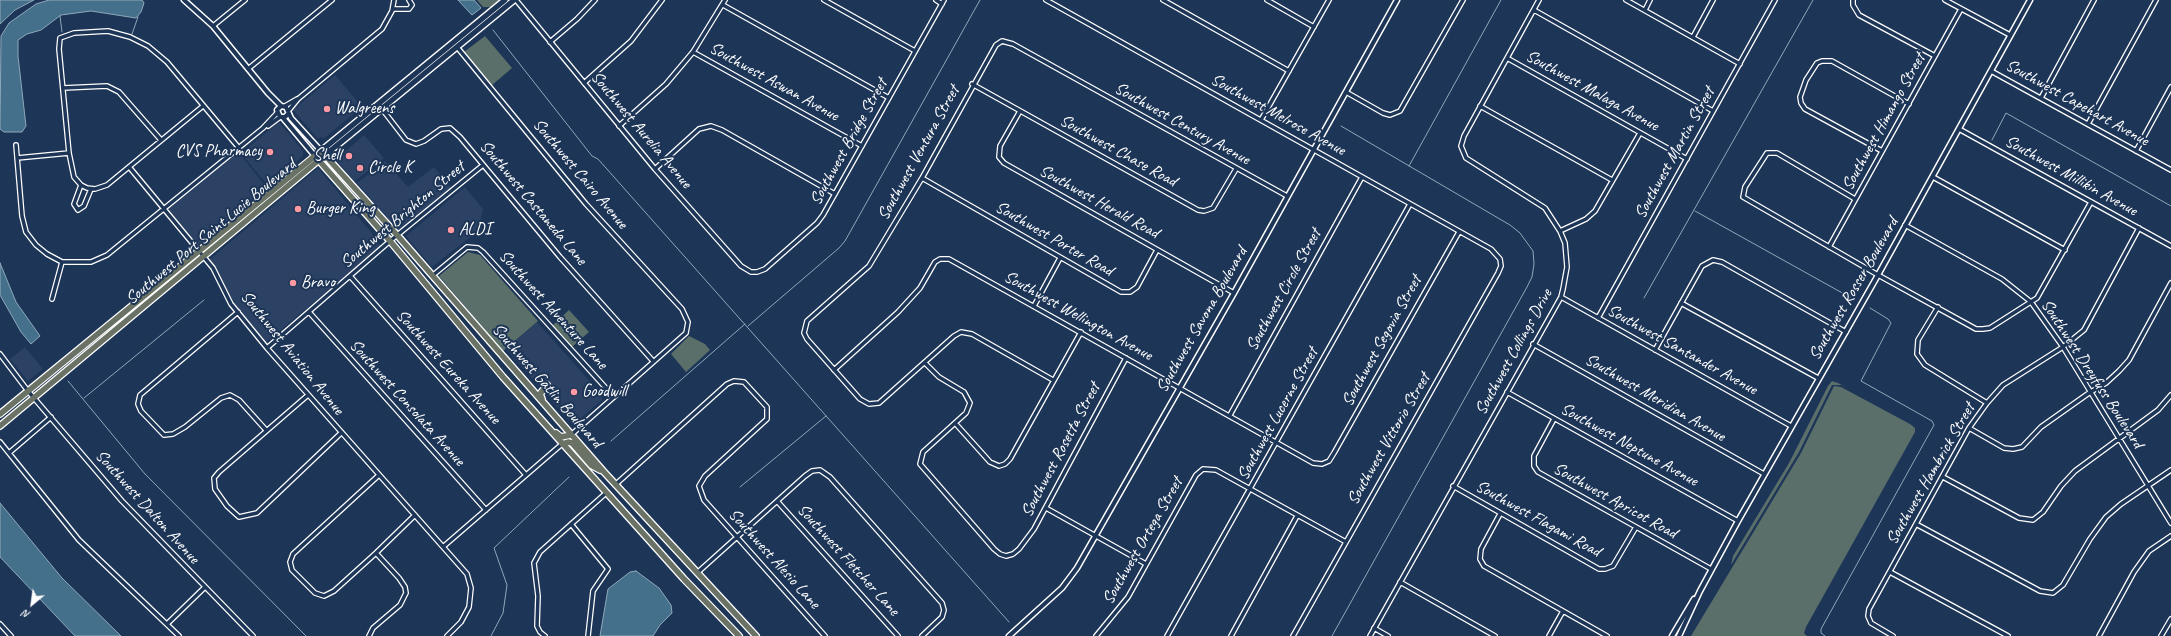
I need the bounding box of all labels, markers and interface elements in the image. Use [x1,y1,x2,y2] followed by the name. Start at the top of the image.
[706,38,842,126] street label: Southwest Aswan Avenue
[1522,46,1662,136] street label: Southwest Malaga Avenue
[1838,50,1930,194] street label: Southwest Himango Street
[2002,55,2152,151] street label: Southwest Capehart Avenue
[586,67,696,193] street label: Southwest Aurelia Avenue
[1207,69,1349,161] street label: Southwest Melrose Avenue
[806,75,892,209] street label: Southwest Bridge Street
[1111,78,1253,170] street label: Southwest Century Avenue
[874,82,964,224] street label: Southwest Ventura Street
[1630,84,1720,222] street label: Southwest Martin Street
[335,99,394,119] place label: Walgreens
[322,104,332,114] marker: Walgreens
[1056,110,1180,192] street label: Southwest Chase Road
[528,115,632,233] street label: Southwest Cairo Avenue
[2001,131,2141,221] street label: Southwest Millikin Avenue
[475,136,591,270] street label: Southwest Castaneda Lane
[176,142,262,162] place label: CVS Pharmacy
[313,146,341,166] place label: Shell
[265,147,275,157] marker: CVS Pharmacy
[344,151,354,161] marker: Shell
[122,155,300,309] street label: Southwest Port Saint Lucie Boulevard
[337,157,469,273] street label: Southwest Brighton Street
[368,158,412,178] place label: Circle K
[1036,161,1162,243] street label: Southwest Herald Road
[355,163,365,173] marker: Circle K
[991,197,1117,281] street label: Southwest Porter Road
[306,199,375,219] place label: Burger King
[293,204,303,214] marker: Burger King
[1805,214,1903,364] street label: Southwest Rosser Boulevard
[459,220,491,240] place label: ALDI
[446,225,456,235] marker: ALDI
[1242,225,1326,355] street label: Southwest Circle Street
[1152,244,1252,396] street label: Southwest Savona Boulevard
[494,246,612,374] street label: Southwest Adventure Lane
[1000,267,1156,365] street label: Southwest Wellington Avenue
[1338,272,1426,410] street label: Southwest Segovia Street
[301,273,335,293] place label: Bravo
[288,278,298,288] marker: Bravo
[1471,286,1557,418] street label: Southwest Collings Drive
[236,287,348,419] street label: Southwest Aviation Avenue
[2036,296,2148,452] street label: Southwest Dreyfuss Boulevard
[1603,300,1761,400] street label: Southwest Santander Avenue
[391,306,505,428] street label: Southwest Eureka Avenue
[487,320,607,452] street label: Southwest Gatlin Boulevard
[345,336,469,470] street label: Southwest Consolata Avenue
[1233,344,1323,484] street label: Southwest Lucerne Street
[1581,349,1729,447] street label: Southwest Meridian Avenue
[1343,369,1435,509] street label: Southwest Vittorio Street
[1017,379,1105,521] street label: Southwest Rosetta Street
[582,382,627,402] place label: Goodwill
[569,387,579,397] marker: Goodwill
[1557,399,1701,491] street label: Southwest Neptune Avenue
[1882,400,1980,548] street label: Southwest Hambrick Street
[91,446,203,568] street label: Southwest Dalton Avenue
[1550,459,1680,543] street label: Southwest Apricot Road
[1098,474,1188,608] street label: Southwest Ortega Street
[1472,476,1604,562] street label: Southwest Flagami Road
[792,500,904,620] street label: Southwest Fletcher Lane
[724,505,824,613] street label: Southwest Alesio Lane
[12,584,52,624] north arrow
[20,607,33,622] text: N

